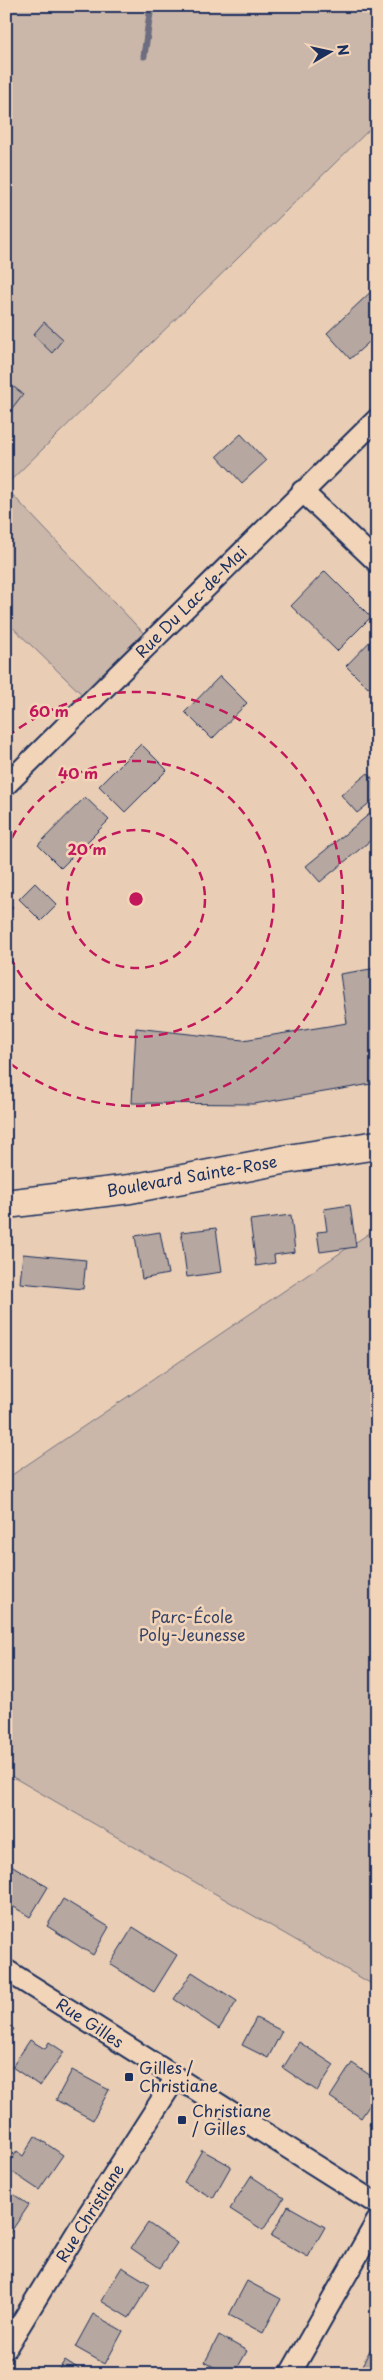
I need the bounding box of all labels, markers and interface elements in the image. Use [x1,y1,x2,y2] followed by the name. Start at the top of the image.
[306,28,356,78] north arrow
[332,43,355,57] text: N
[129,540,252,663] street label: Rue Du Lac-de-Mai
[29,699,69,722] text: 60 m
[58,761,98,784] text: 40 m
[68,837,106,860] text: 20 m
[127,890,145,908] centre of rings
[105,1148,279,1202] street label: Boulevard Sainte-Rose
[138,1604,246,1646] park label: Parc-École Poly-Jeunesse
[52,1991,129,2053] street label: Rue Gilles
[139,2055,218,2097] place label: Gilles / Christiane
[123,2071,135,2083] marker: Gilles / Christiane
[192,2098,271,2140] place label: Christiane / Gilles
[176,2114,188,2126] marker: Christiane / Gilles
[49,2159,129,2266] street label: Rue Christiane

